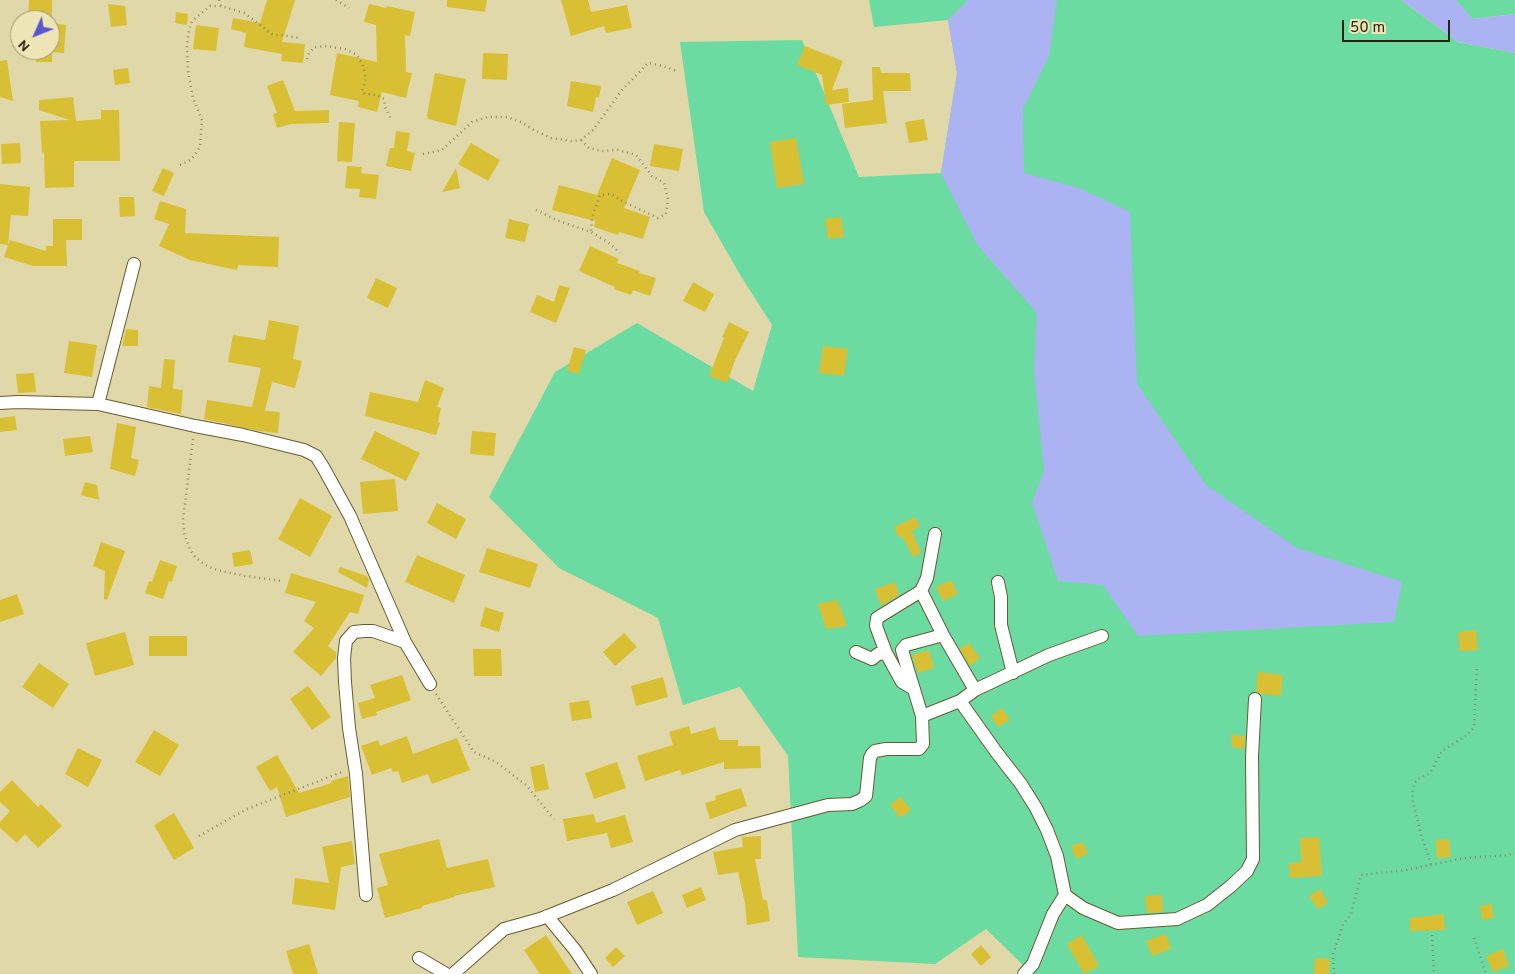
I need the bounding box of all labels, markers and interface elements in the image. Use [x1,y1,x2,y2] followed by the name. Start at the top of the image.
[10,10,60,60] north arrow
[1345,10,1452,42] scale bar
[1350,19,1385,38] text: 50 m
[15,36,34,55] text: N

